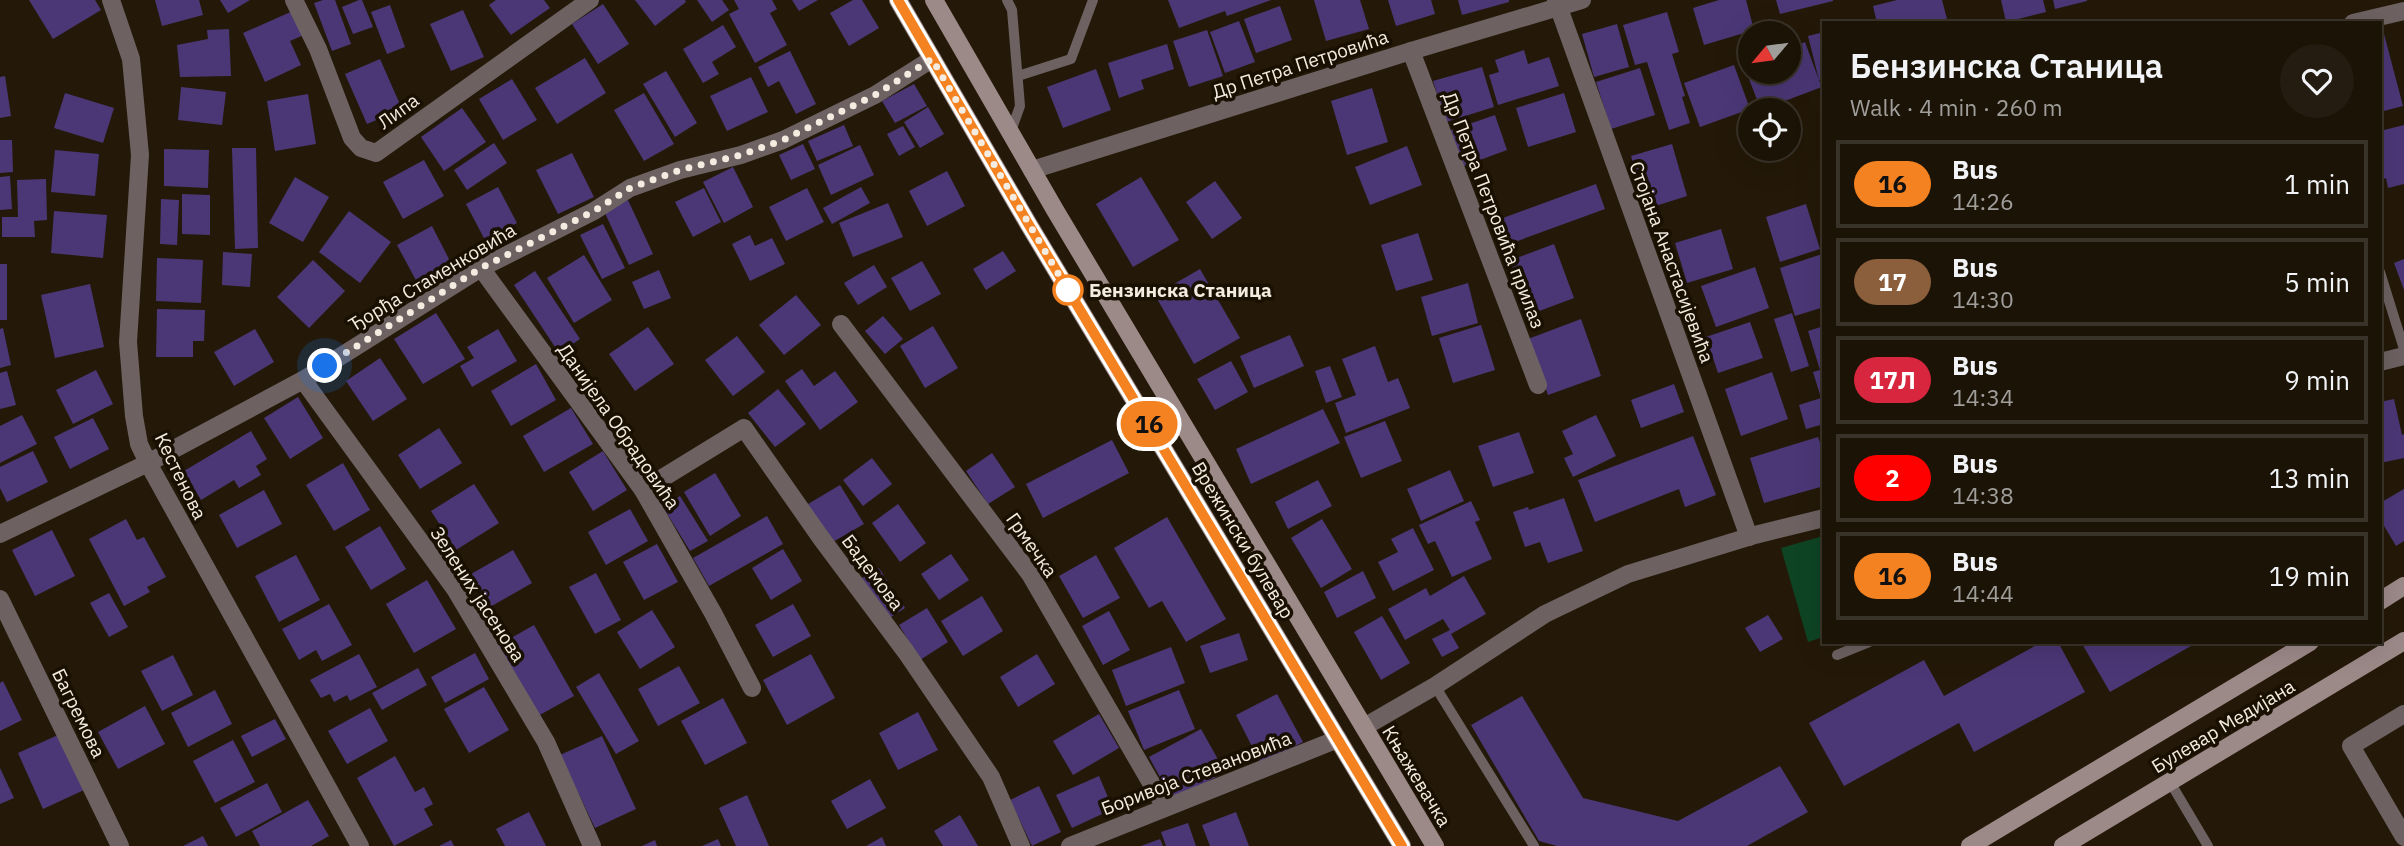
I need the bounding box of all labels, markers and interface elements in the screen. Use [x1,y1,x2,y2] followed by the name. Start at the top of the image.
[1738,21,1801,84] north arrow
[1738,21,1801,161] map controls
[1209,24,1391,104] street label: Др Петра Петровића
[1850,44,2163,87] text: Бензинска Станица
[2280,44,2354,118] button: heart
[373,88,423,134] street label: Липа
[1438,88,1550,332] street label: Др Петра Петровића прилаз
[1850,92,2063,122] text: Walk · 4 min · 260 m
[1738,98,1801,161] button: locate
[1952,152,1998,186] text: Bus
[1624,158,1720,366] street label: Стојана Анастасијевића
[2284,167,2350,201] text: 1 min
[1878,168,1907,200] text: 16
[1952,186,2014,216] text: 14:26
[344,218,520,336] street label: Ђорђа Стаменковића
[1952,250,1998,284] text: Bus
[2284,265,2350,299] text: 5 min
[1878,266,1907,298] text: 17
[1053,275,1083,305] marker: Бензинска Станица
[1089,278,1272,302] place label: Бензинска Станица
[1952,284,2014,314] text: 14:30
[553,338,685,514] street label: Данијела Обрадовића
[307,348,342,383] your location
[1952,348,1998,382] text: Bus
[2284,363,2350,397] text: 9 min
[1869,364,1916,396] text: 17Л
[1952,382,2014,412] text: 14:34
[1118,401,1180,447] line badge: 16
[1135,408,1163,440] text: 16
[150,429,212,523] street label: Кестенова
[1952,446,1998,480] text: Bus
[1187,457,1299,623] street label: Врежински булевар
[2269,461,2350,495] text: 13 min
[1885,462,1900,494] text: 2
[1952,480,2014,510] text: 14:38
[1001,508,1063,582] street label: Грмечка
[425,522,531,666] street label: Зелених јасенова
[837,529,909,615] street label: Бадемова
[1952,544,1998,578] text: Bus
[2269,559,2350,593] text: 19 min
[1878,560,1907,592] text: 16
[1952,578,2014,608] text: 14:44
[47,664,111,762] street label: Багремова
[2147,674,2299,778] street label: Булевар Медијана
[1377,721,1457,831] street label: Књажевачка
[1098,726,1294,820] street label: Боривоја Стевановића

